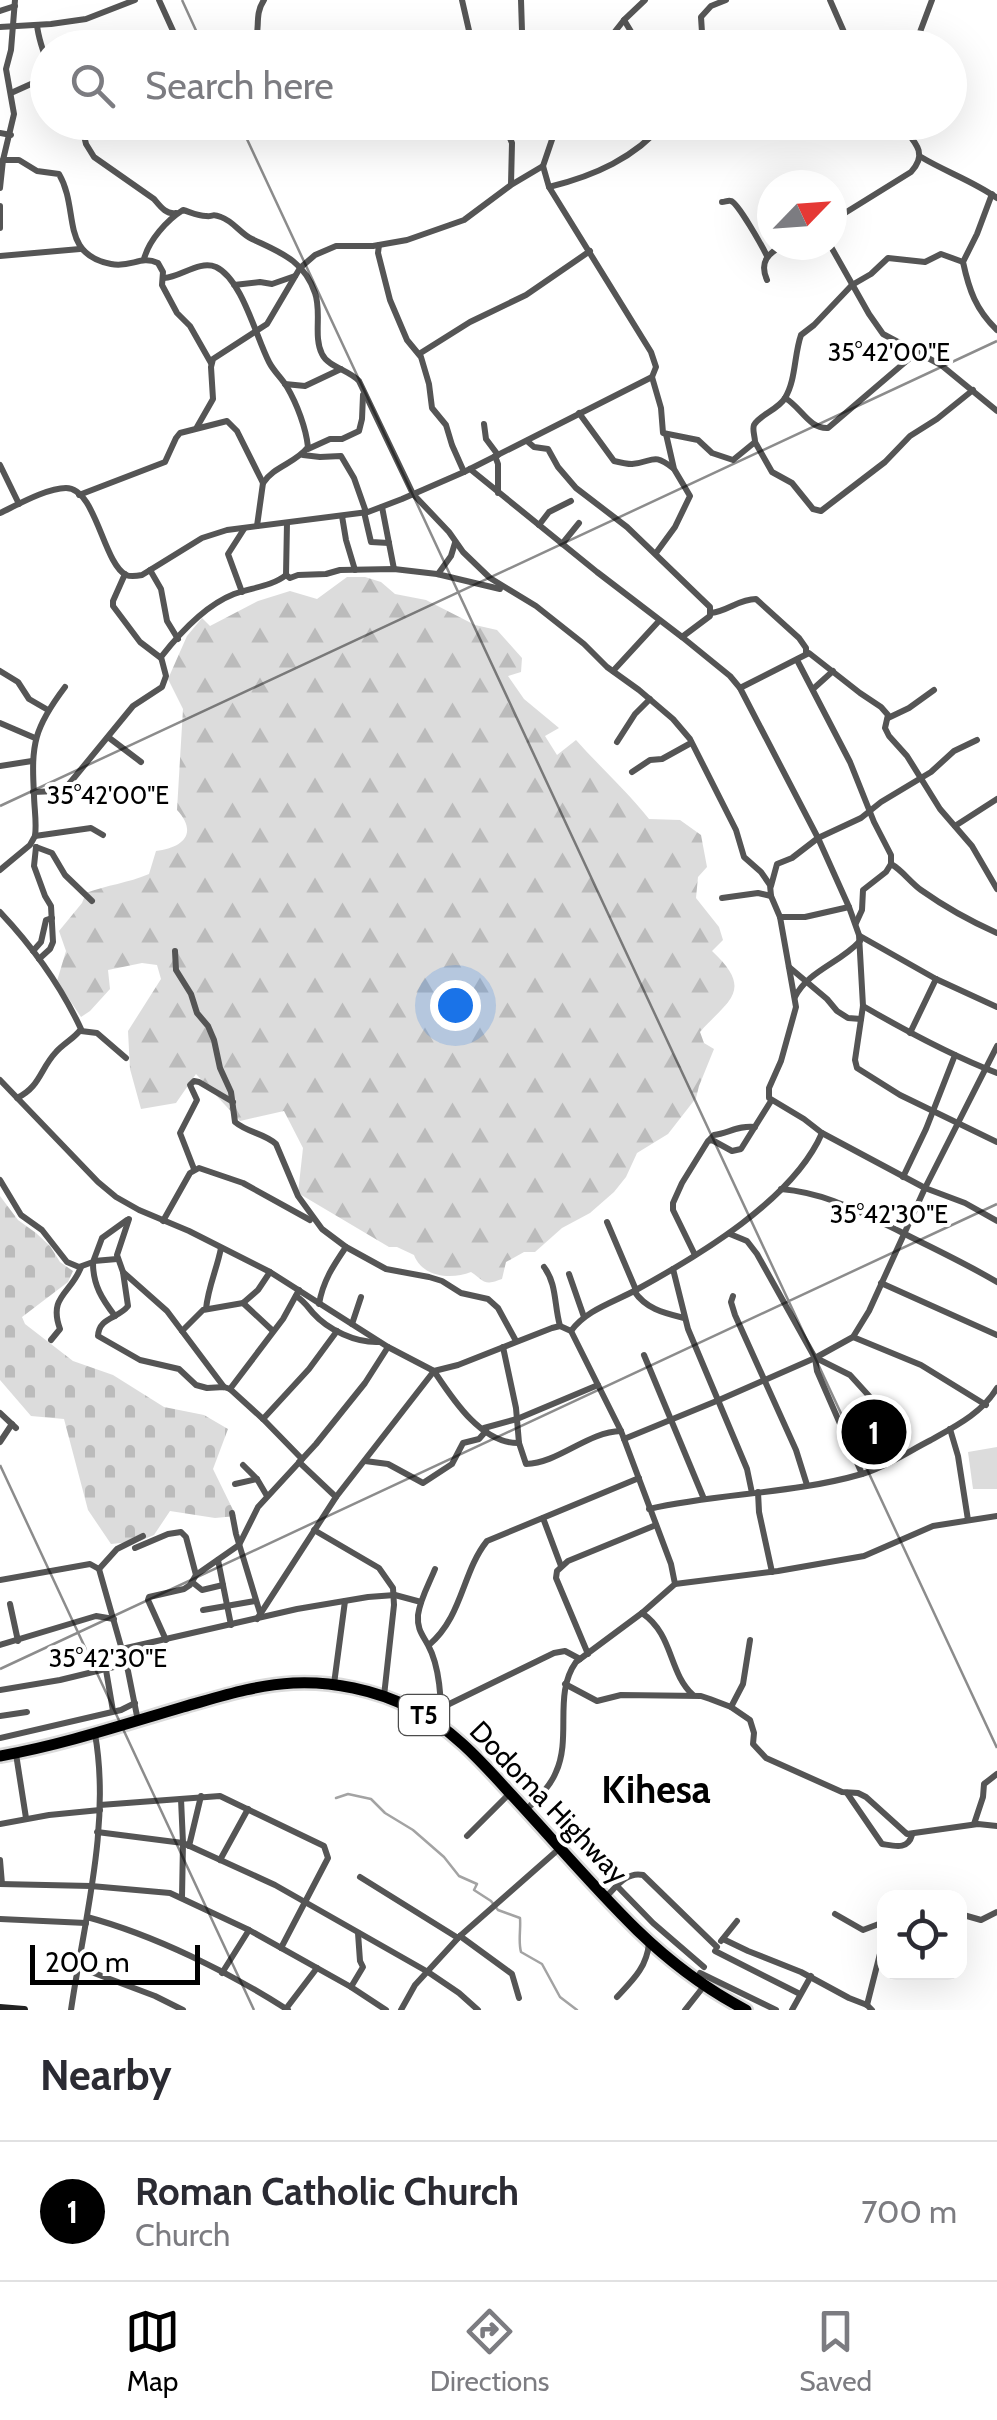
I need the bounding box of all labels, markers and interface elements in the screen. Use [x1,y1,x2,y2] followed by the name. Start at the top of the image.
[30,30,967,140] search box
[65,58,120,113] icon: search
[145,62,334,109] text: Search here
[757,170,847,260] north arrow
[828,337,950,367] text: 35°42'00"E
[47,780,169,810] text: 35°42'00"E
[430,980,481,1031] your location
[830,1199,948,1229] text: 35°42'30"E
[842,1394,906,1470] pin: 1
[49,1643,167,1673] text: 35°42'30"E
[399,1695,449,1735] road number: T5
[463,1714,635,1890] street label: Dodoma Highway
[601,1766,711,1813] district label: Kihesa
[877,1890,967,1980] map controls
[877,1890,967,1980] button: locate
[30,1940,200,1984] scale bar
[45,1945,130,1979] text: 200 m
[40,2049,172,2101] text: Nearby
[135,2168,519,2215] text: Roman Catholic Church
[67,2192,78,2231] text: 1
[861,2192,957,2231] text: 700 m
[135,2215,230,2254] text: Church
[125,2304,180,2398] tab: Map
[430,2304,549,2398] tab: Directions
[799,2304,872,2398] tab: Saved

